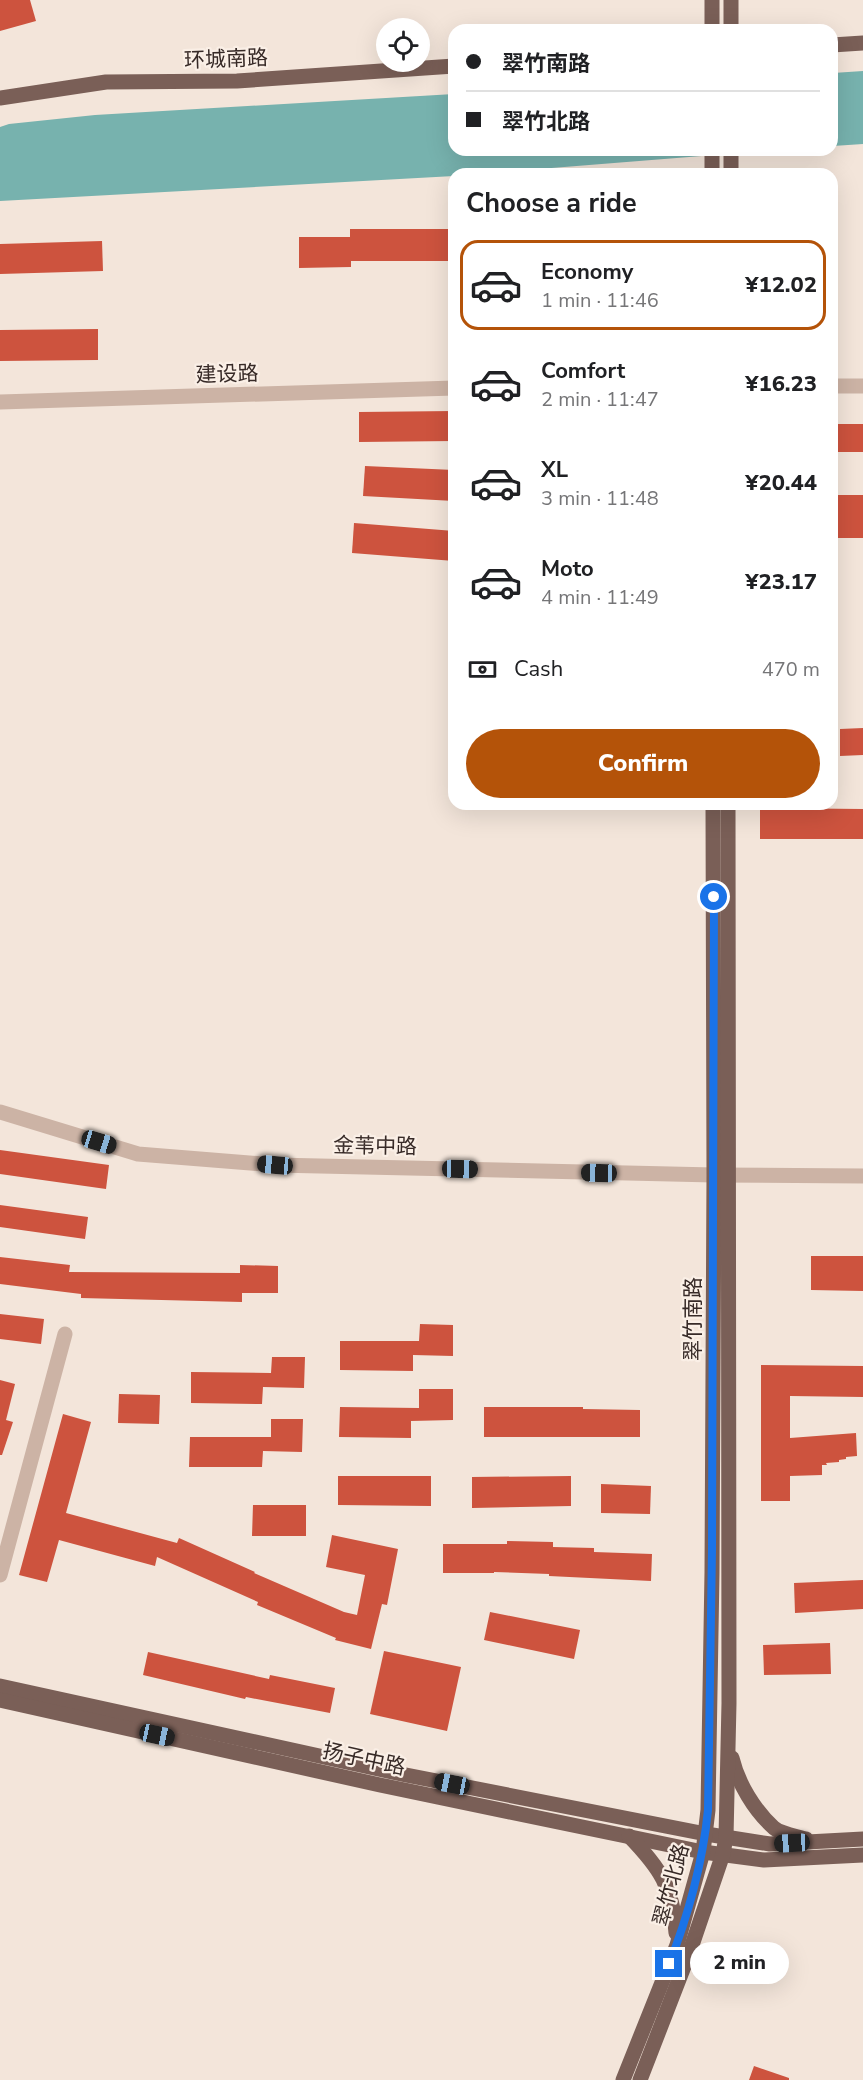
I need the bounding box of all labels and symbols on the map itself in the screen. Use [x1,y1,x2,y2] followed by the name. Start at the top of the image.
[184,44,268,74] street label: 环城南路
[195,359,259,389] street label: 建设路
[700,883,727,910] route start
[79,1128,119,1156] car
[333,1131,417,1161] street label: 金苇中路
[256,1154,294,1176] car
[442,1160,478,1178] car
[581,1164,617,1182] car
[679,1277,707,1361] street label: 翠竹南路
[138,1722,176,1748] car
[320,1737,408,1781] street label: 扬子中路
[433,1772,471,1796] car
[774,1833,810,1853] car
[647,1841,695,1929] street label: 翠竹北路
[690,1943,789,1985] callout: 2 min
[655,1950,682,1977] route end

